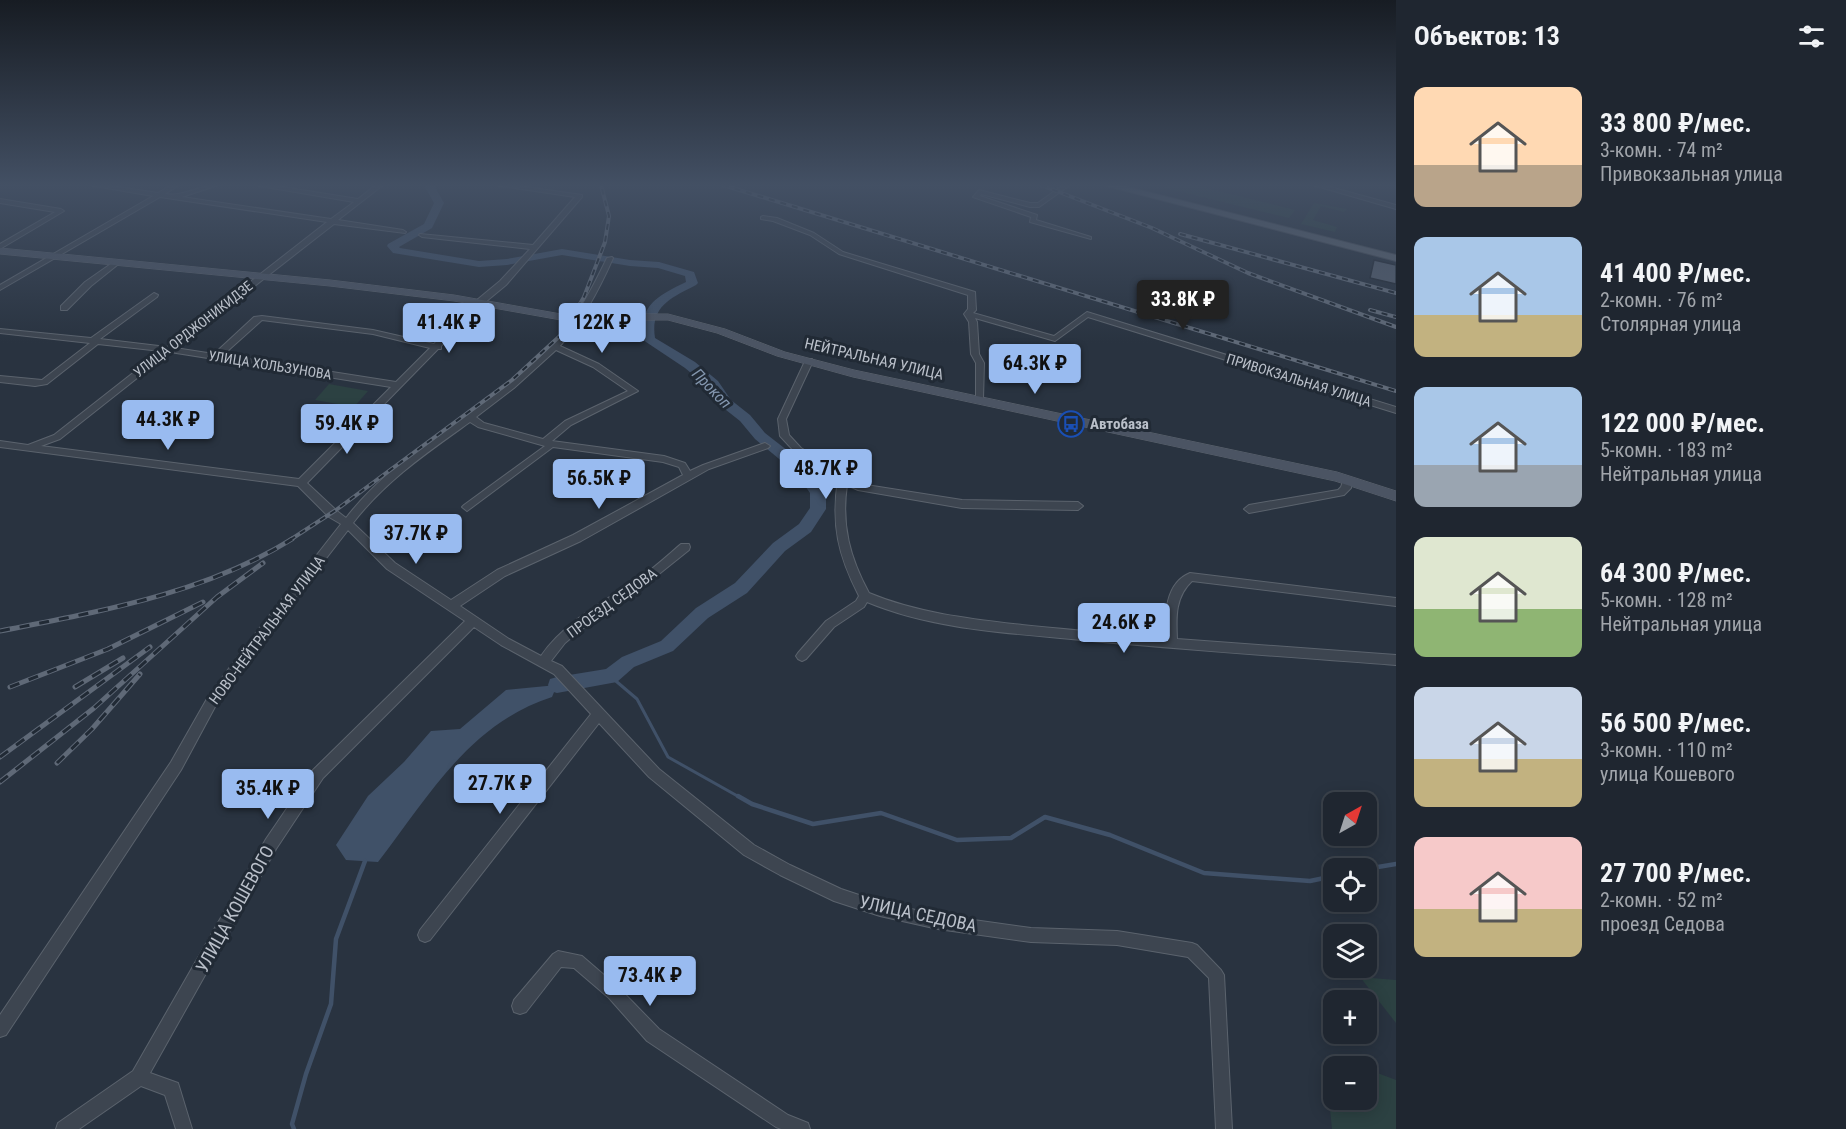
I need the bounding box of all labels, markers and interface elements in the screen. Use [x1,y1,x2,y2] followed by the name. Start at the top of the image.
[1795,20,1828,53] icon: filters
[1414,21,1560,51] text: Объектов: 13
[1600,108,1752,138] text: 33 800 ₽/мес.
[1462,111,1534,183] icon: home
[1600,138,1723,162] text: 3-комн. · 74 m²
[1600,162,1783,186] text: Привокзальная улица
[1600,258,1752,288] text: 41 400 ₽/мес.
[1462,261,1534,333] icon: home
[130,278,256,380] street label: УЛИЦА ОРДЖОНИКИДЗЕ
[1128,280,1238,331] pin: 33.8K ₽
[1151,287,1215,311] text: 33.8K ₽
[1600,288,1723,312] text: 2-комн. · 76 m²
[394,303,504,354] pin: 41.4K ₽
[553,303,651,354] pin: 122K ₽
[417,310,481,334] text: 41.4K ₽
[573,310,631,334] text: 122K ₽
[1600,312,1741,336] text: Столярная улица
[803,334,946,384] street label: НЕЙТРАЛЬНАЯ УЛИЦА
[980,344,1090,395] pin: 64.3K ₽
[207,347,333,383] street label: УЛИЦА ХОЛЬЗУНОВА
[1225,350,1373,410] street label: ПРИВОКЗАЛЬНАЯ УЛИЦА
[1003,351,1067,375] text: 64.3K ₽
[688,364,735,412] water label: Прокоп
[113,400,223,451] pin: 44.3K ₽
[292,404,402,455] pin: 59.4K ₽
[136,407,200,431] text: 44.3K ₽
[1600,408,1765,438] text: 122 000 ₽/мес.
[1056,409,1086,439] bus stop icon: Автобаза
[315,411,379,435] text: 59.4K ₽
[1462,411,1534,483] icon: home
[1090,415,1149,433] place label: Автобаза
[1600,438,1733,462] text: 5-комн. · 183 m²
[771,449,881,500] pin: 48.7K ₽
[794,456,858,480] text: 48.7K ₽
[544,459,654,510] pin: 56.5K ₽
[1600,462,1762,486] text: Нейтральная улица
[567,466,631,490] text: 56.5K ₽
[361,514,471,565] pin: 37.7K ₽
[384,521,448,545] text: 37.7K ₽
[205,552,329,708] street label: НОВО-НЕЙТРАЛЬНАЯ УЛИЦА
[1600,558,1752,588] text: 64 300 ₽/мес.
[1462,561,1534,633] icon: home
[564,564,661,642] street label: ПРОЕЗД СЕДОВА
[1600,588,1733,612] text: 5-комн. · 128 m²
[1069,603,1179,654] pin: 24.6K ₽
[1092,610,1156,634] text: 24.6K ₽
[1600,612,1762,636] text: Нейтральная улица
[1600,708,1752,738] text: 56 500 ₽/мес.
[1462,711,1534,783] icon: home
[1600,738,1733,762] text: 3-комн. · 110 m²
[1600,762,1735,786] text: улица Кошевого
[445,764,555,815] pin: 27.7K ₽
[213,769,323,820] pin: 35.4K ₽
[468,771,532,795] text: 27.7K ₽
[236,776,300,800] text: 35.4K ₽
[1323,792,1377,846] north arrow
[1323,792,1377,1110] map controls
[191,842,278,976] street label: УЛИЦА КОШЕВОГО
[1323,858,1377,912] button: locate
[1600,858,1752,888] text: 27 700 ₽/мес.
[1462,861,1534,933] icon: home
[1600,888,1723,912] text: 2-комн. · 52 m²
[857,891,979,936] street label: УЛИЦА СЕДОВА
[1600,912,1725,936] text: проезд Седова
[1323,924,1377,978] button: layers
[595,956,705,1007] pin: 73.4K ₽
[618,963,682,987] text: 73.4K ₽
[1323,990,1377,1044] button: +
[1323,1056,1377,1110] button: −

